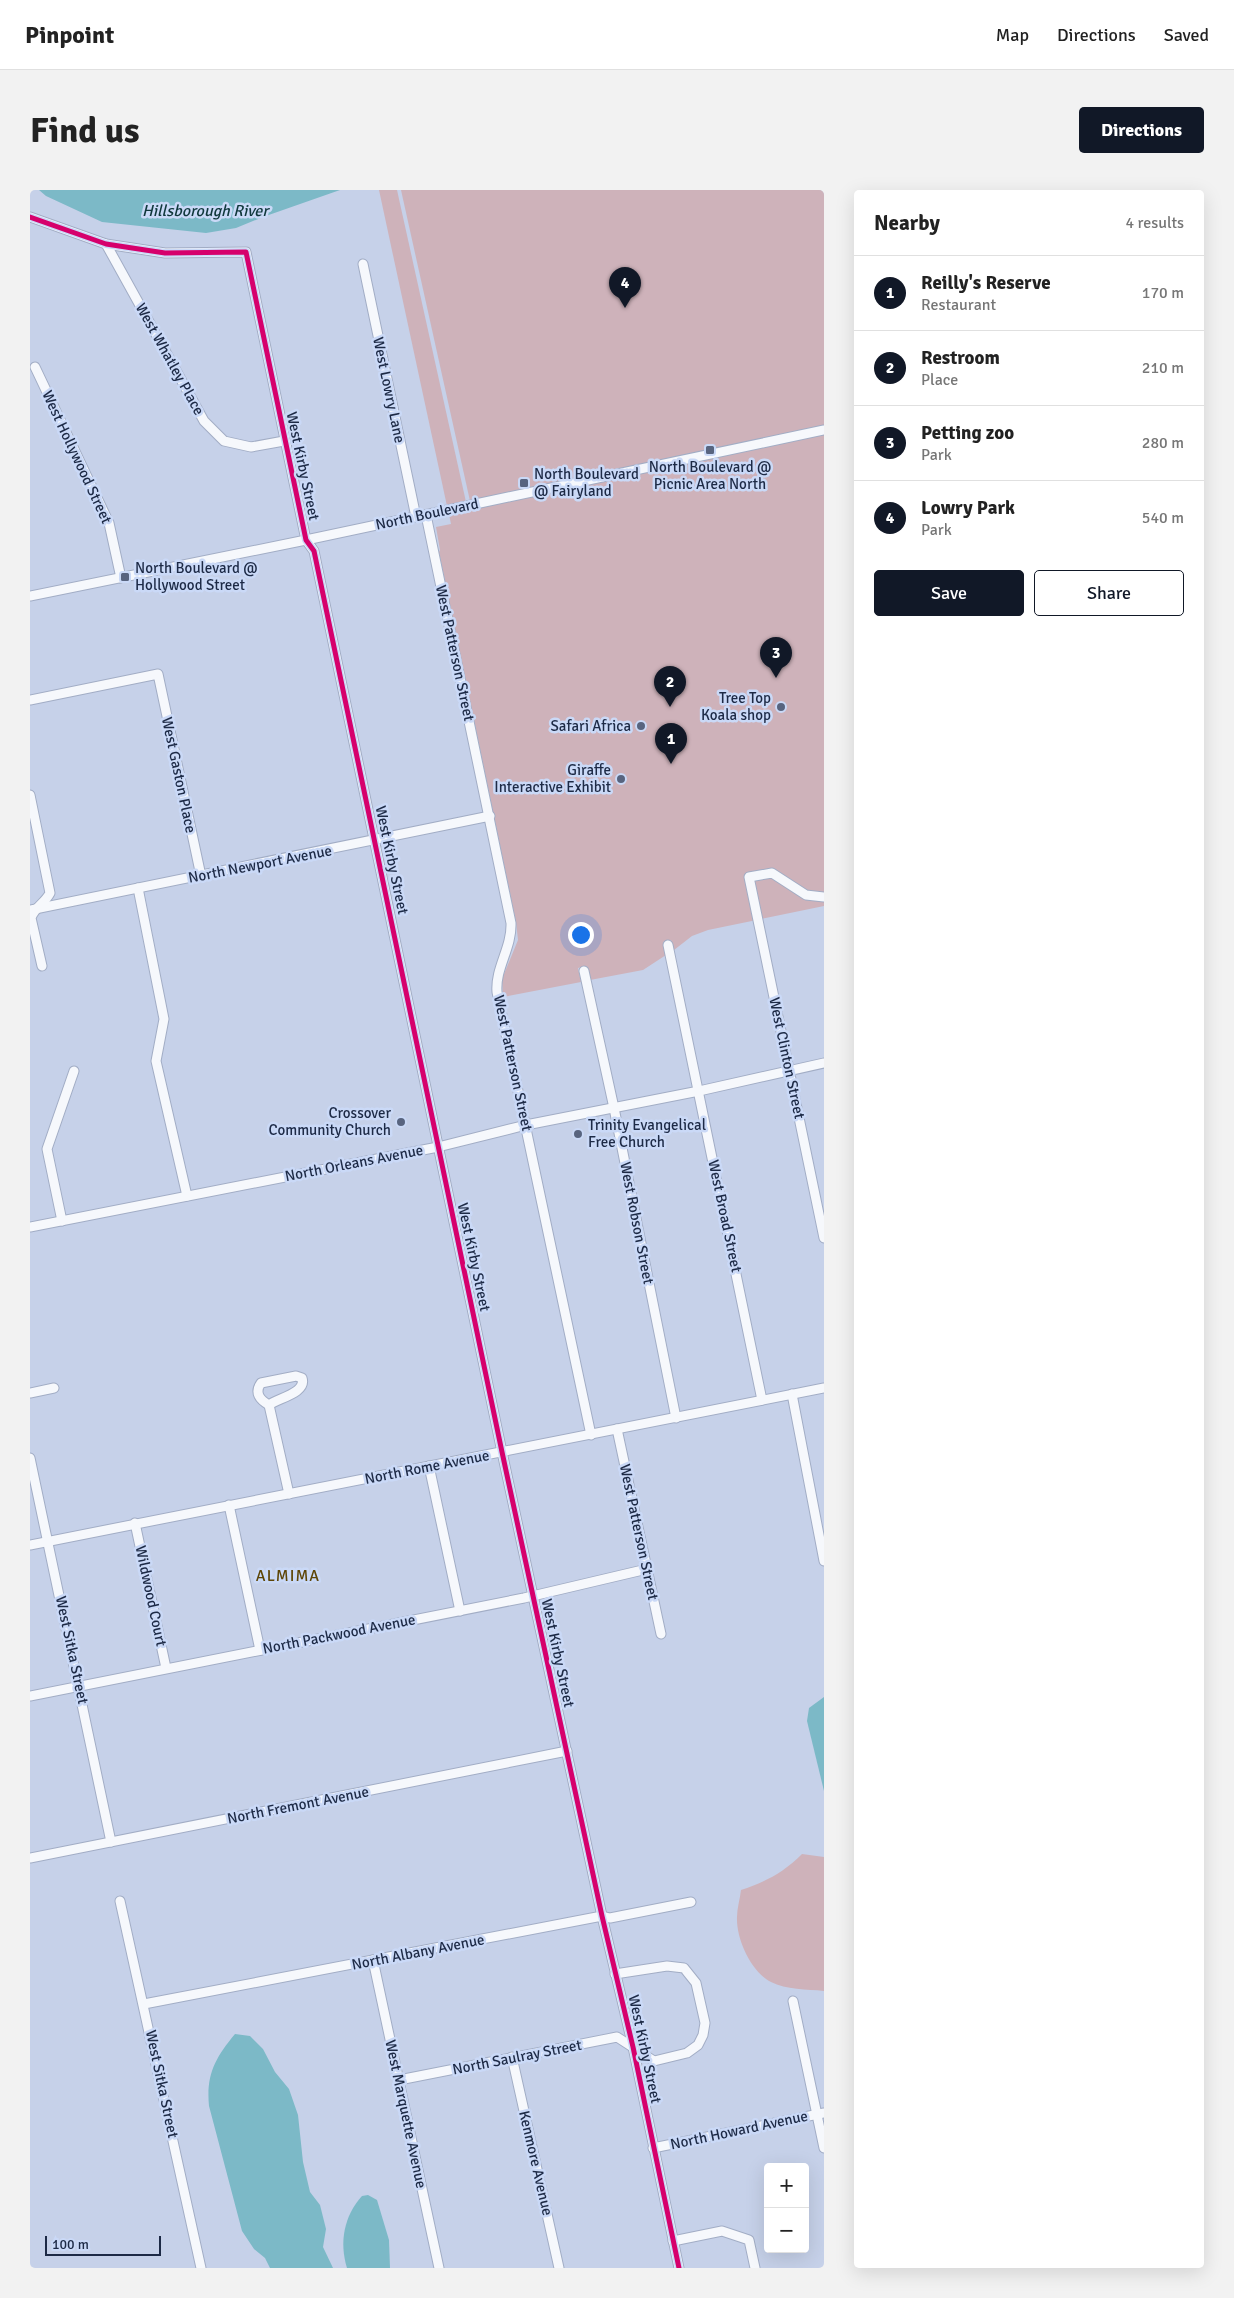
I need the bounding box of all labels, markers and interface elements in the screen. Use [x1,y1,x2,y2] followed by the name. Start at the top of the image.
[25,20,114,50] text: Pinpoint
[996,24,1029,46] text: Map
[1057,24,1136,46] text: Directions
[1164,24,1209,46] text: Saved
[1079,107,1204,153] button: Directions
[30,109,140,152] text: Find us
[142,201,270,221] water label: Hillsborough River
[874,210,940,236] text: Nearby
[1125,213,1184,233] text: 4 results
[609,267,641,308] pin: 4
[921,271,1051,295] text: Reilly's Reserve
[886,283,894,303] text: 1
[1142,283,1184,303] text: 170 m
[921,295,996,315] text: Restaurant
[132,300,208,418] street label: West Whatley Place
[369,335,409,445] street label: West Lowry Lane
[921,346,1000,370] text: Restroom
[886,358,894,378] text: 2
[1142,358,1184,378] text: 210 m
[921,370,958,390] text: Place
[38,388,116,526] street label: West Hollywood Street
[283,410,323,522] street label: West Kirby Street
[921,421,1014,445] text: Petting zoo
[886,433,894,453] text: 3
[1142,433,1184,453] text: 280 m
[704,444,716,456] marker: North Boulevard @ Picnic Area North
[921,445,952,465] text: Park
[649,458,771,493] place label: North Boulevard @ Picnic Area North
[534,465,639,500] place label: North Boulevard @ Fairyland
[518,477,530,489] marker: North Boulevard @ Fairyland
[374,494,480,534] street label: North Boulevard
[921,496,1015,520] text: Lowry Park
[886,508,894,528] text: 4
[1142,508,1184,528] text: 540 m
[921,520,952,540] text: Park
[135,559,257,594] place label: North Boulevard @ Hollywood Street
[874,570,1024,616] button: Save
[1034,570,1184,616] button: Share
[119,571,131,583] marker: North Boulevard @ Hollywood Street
[432,583,478,723] street label: West Patterson Street
[760,637,792,678] pin: 3
[654,666,686,707] pin: 2
[701,689,771,724] place label: Tree Top Koala shop
[775,701,787,713] marker: Tree Top Koala shop
[158,715,200,835] street label: West Gaston Place
[551,717,631,735] place label: Safari Africa
[635,720,647,732] marker: Safari Africa
[655,723,687,764] pin: 1
[494,761,611,796] place label: Giraffe Interactive Exhibit
[615,773,627,785] marker: Giraffe Interactive Exhibit
[372,804,412,916] street label: West Kirby Street
[187,841,333,887] street label: North Newport Avenue
[568,922,594,948] your location
[490,993,536,1133] street label: West Patterson Street
[765,996,809,1120] street label: West Clinton Street
[268,1104,391,1139] place label: Crossover Community Church
[395,1116,407,1128] marker: Crossover Community Church
[588,1116,706,1151] place label: Trinity Evangelical Free Church
[572,1128,584,1140] marker: Trinity Evangelical Free Church
[283,1141,425,1185] street label: North Orleans Avenue
[704,1158,746,1274] street label: West Broad Street
[616,1160,658,1286] street label: West Robson Street
[454,1201,494,1313] street label: West Kirby Street
[363,1446,491,1488] street label: North Rome Avenue
[616,1462,662,1602] street label: West Patterson Street
[132,1544,170,1648] street label: Wildwood Court
[256,1566,320,1586] district label: ALMIMA
[52,1594,92,1706] street label: West Sitka Street
[538,1597,578,1709] street label: West Kirby Street
[261,1610,417,1658] street label: North Packwood Avenue
[226,1782,370,1828] street label: North Fremont Avenue
[350,1930,486,1974] street label: North Albany Avenue
[625,1993,665,2105] street label: West Kirby Street
[142,2028,182,2140] street label: West Sitka Street
[451,2036,583,2078] street label: North Saulray Street
[381,2038,431,2190] street label: West Marquette Avenue
[669,2107,809,2153] street label: North Howard Avenue
[515,2109,557,2217] street label: Kenmore Avenue
[764,2163,809,2253] map controls
[764,2163,809,2208] button: +
[764,2208,809,2253] button: −
[45,2233,161,2256] scale bar
[52,2236,89,2253] text: 100 m

